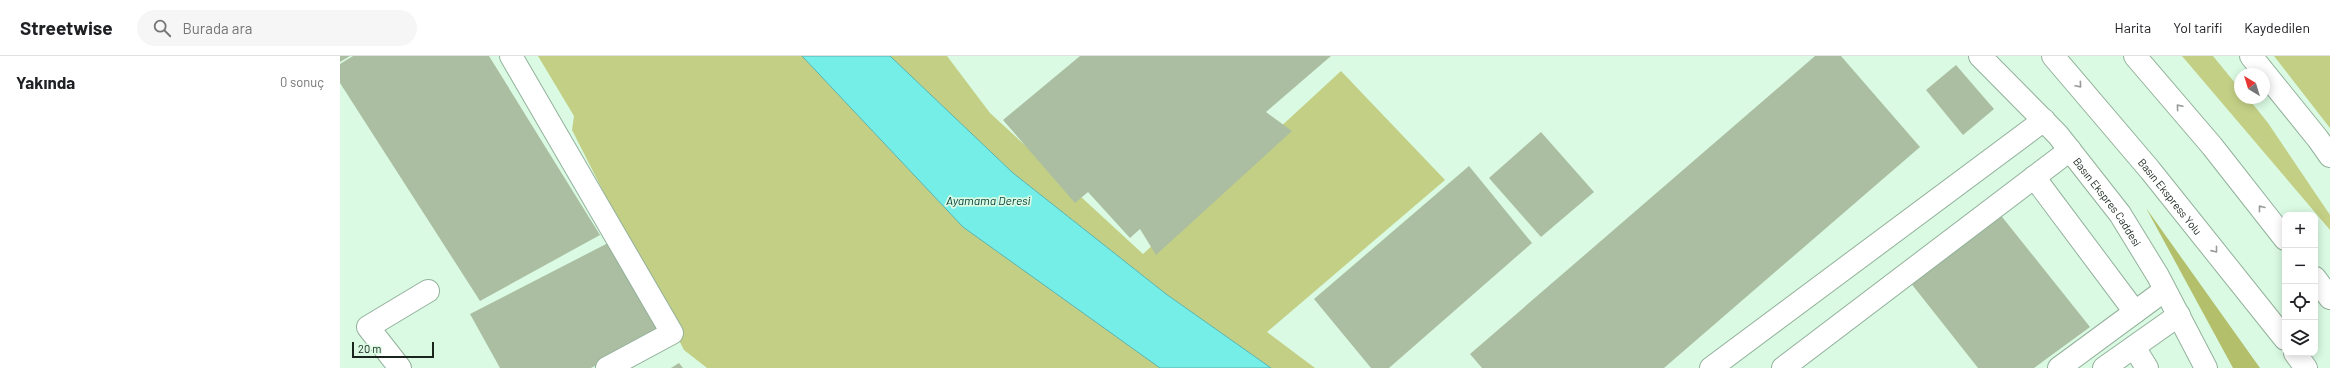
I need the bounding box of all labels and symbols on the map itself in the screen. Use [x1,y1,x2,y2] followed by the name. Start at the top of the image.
[2234,68,2270,104] north arrow
[2074,81,2081,88] one-way arrow
[2176,105,2183,112] one-way arrow
[2071,154,2144,248] street label: Basın Ekspres Caddesi
[2136,155,2205,237] street label: Basın Ekspress Yolu
[946,193,1031,207] water label: Ayamama Deresi
[2259,205,2266,212] one-way arrow
[2210,246,2217,253] one-way arrow
[352,340,434,359] scale bar

